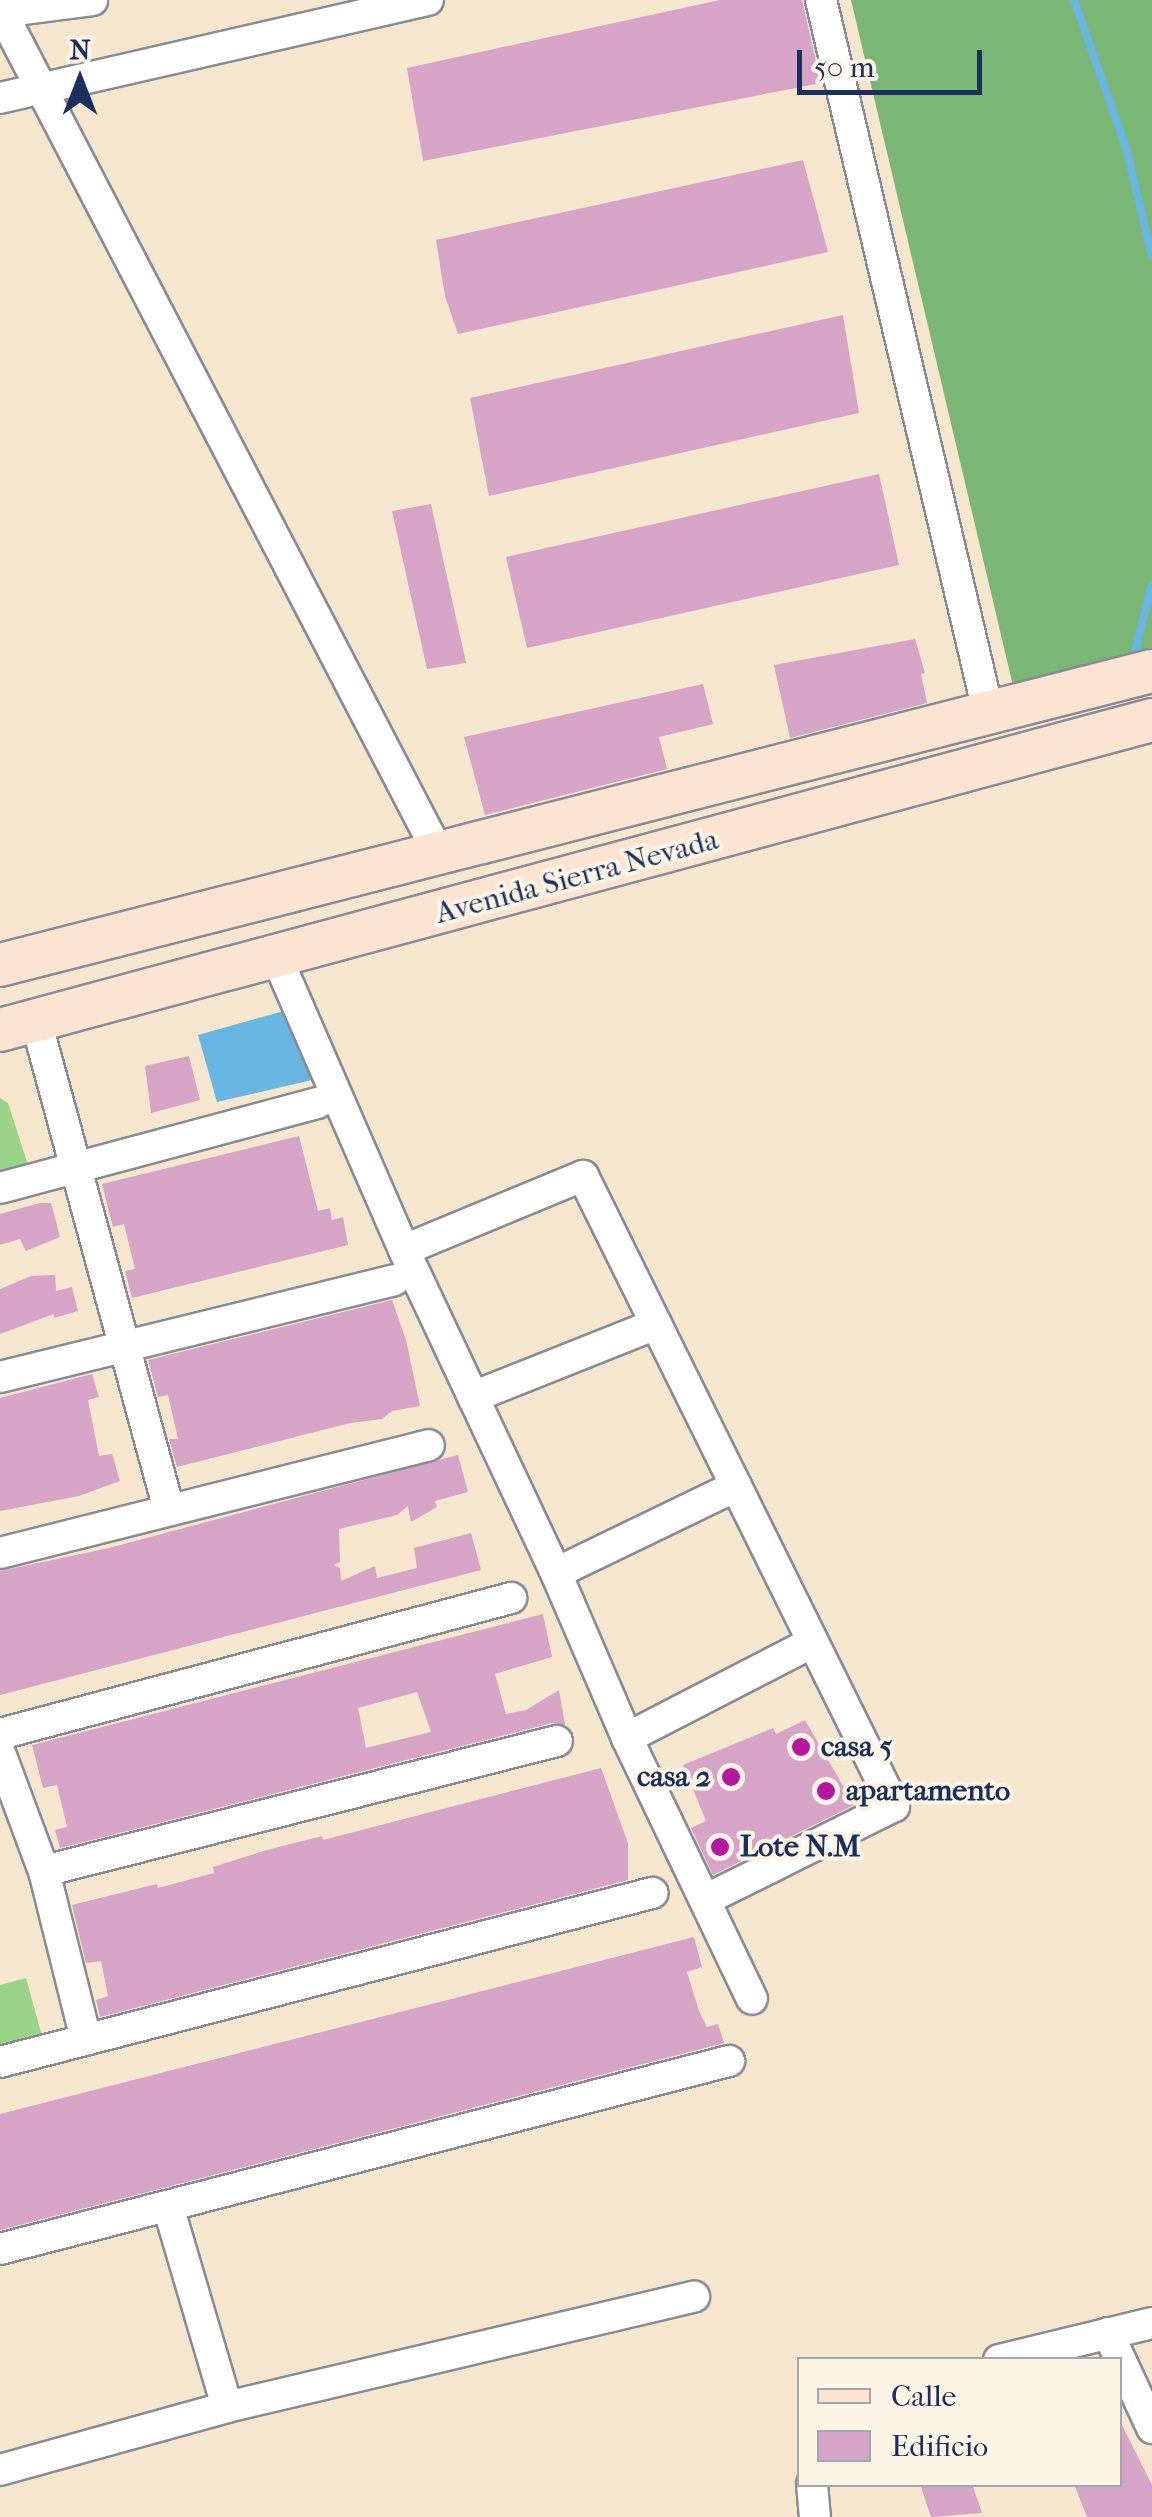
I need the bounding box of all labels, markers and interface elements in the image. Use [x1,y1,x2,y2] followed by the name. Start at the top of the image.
[30,30,130,130] north arrow
[802,30,987,92] scale bar
[69,33,91,66] text: N
[814,50,875,85] text: 50 m
[432,822,722,932] street label: Avenida Sierra Nevada
[821,1729,892,1765] place label: casa 5
[790,1736,812,1758] marker: casa 5
[637,1759,711,1795] place label: casa 2
[720,1766,742,1788] marker: casa 2
[846,1773,1010,1809] place label: apartamento
[815,1780,837,1802] marker: apartamento
[740,1829,860,1865] place label: Lote N.M
[709,1836,731,1858] marker: Lote N.M
[797,2357,1122,2487] legend
[891,2379,956,2414] text: Calle
[891,2429,988,2464] text: Edificio

